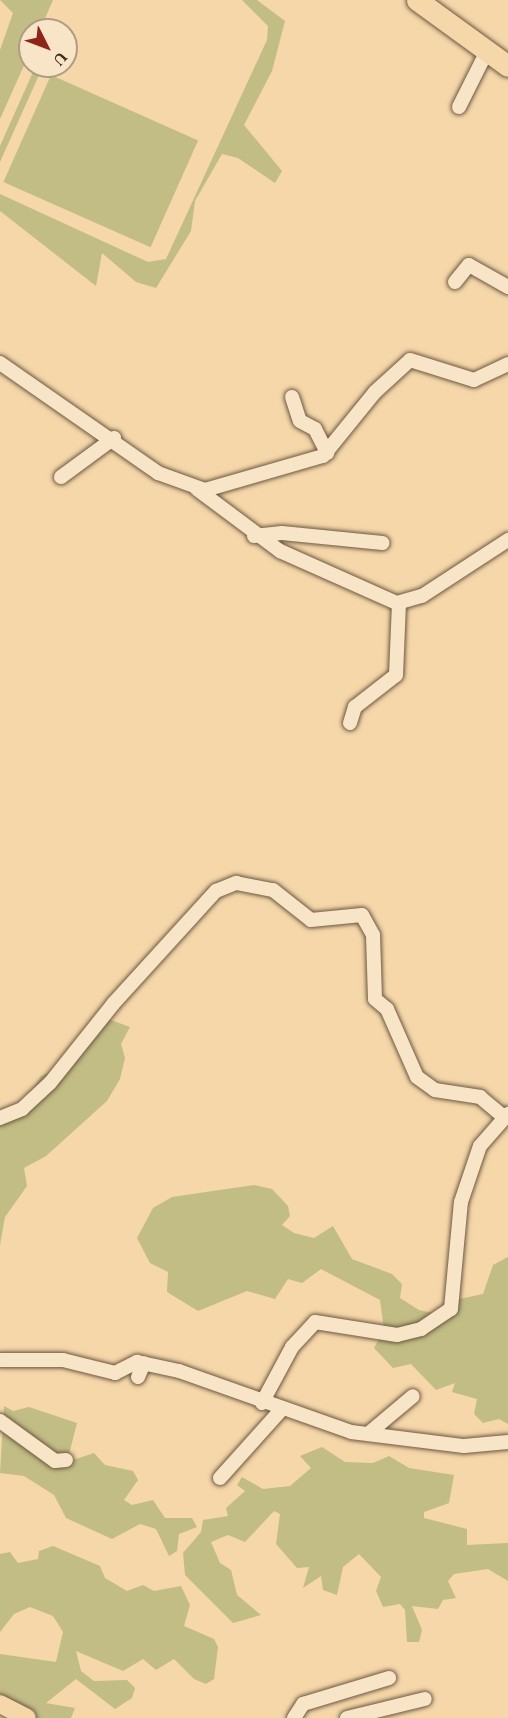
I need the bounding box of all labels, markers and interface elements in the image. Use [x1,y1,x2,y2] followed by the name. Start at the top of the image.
[18,18,78,78] north arrow
[48,48,72,70] text: U

